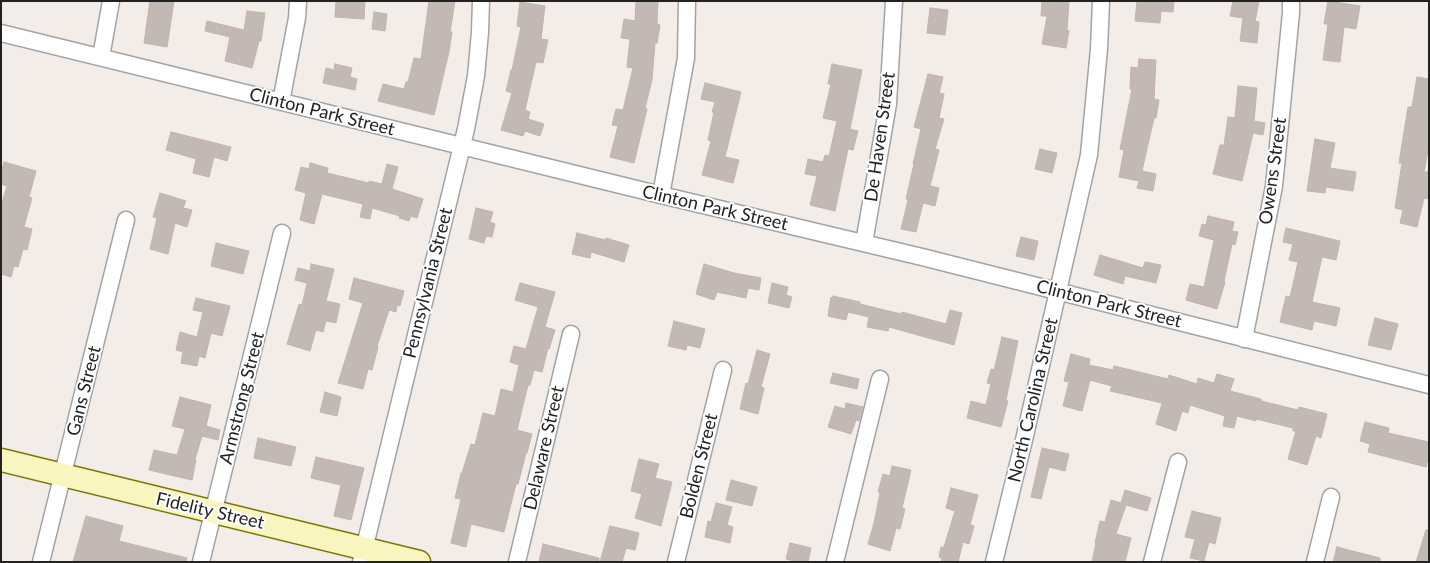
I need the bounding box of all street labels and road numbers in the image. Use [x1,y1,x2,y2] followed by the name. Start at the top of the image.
[860,71,900,203] street label: De Haven Street
[247,84,397,140] street label: Clinton Park Street
[1255,116,1291,226] street label: Owens Street
[640,181,790,235] street label: Clinton Park Street
[399,205,457,361] street label: Pennsylvania Street
[1034,276,1184,332] street label: Clinton Park Street
[1004,316,1062,484] street label: North Carolina Street
[215,330,269,466] street label: Armstrong Street
[62,344,106,438] street label: Gans Street
[519,384,569,512] street label: Delaware Street
[676,411,722,521] street label: Bolden Street
[154,488,266,534] street label: Fidelity Street

